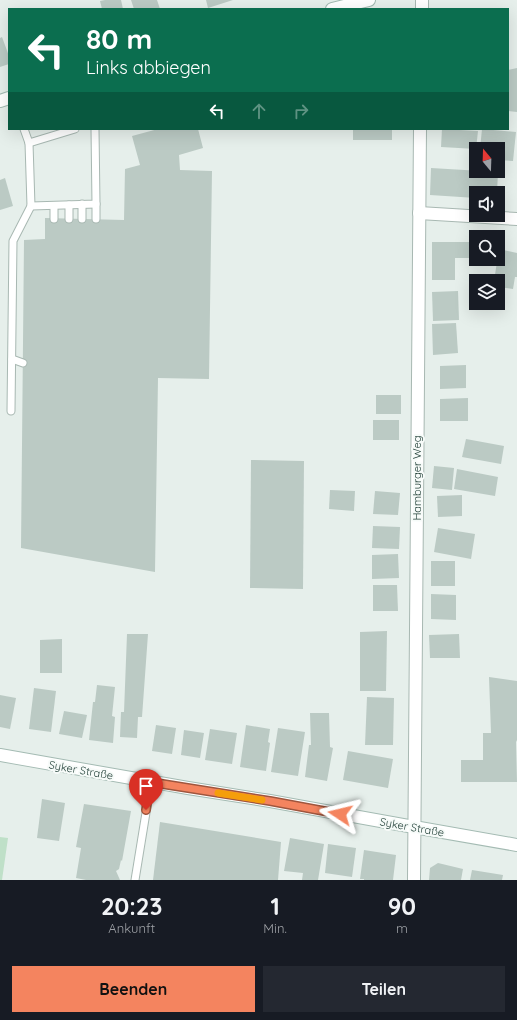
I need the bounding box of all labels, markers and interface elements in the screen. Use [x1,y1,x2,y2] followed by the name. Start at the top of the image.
[86,21,152,56] text: 80 m
[20,24,72,76] icon: left
[86,56,211,79] text: Links abbiegen
[206,100,228,122] icon: left
[248,100,270,122] icon: ahead
[290,100,312,122] icon: right
[469,142,505,178] north arrow
[469,142,505,310] map controls
[469,186,505,222] button: sound
[469,230,505,266] button: search
[469,274,505,310] button: layers
[410,435,424,521] street label: Hamburger Weg
[48,757,114,783] street label: Syker Straße
[129,769,163,810] pin
[135,775,157,797] icon: arrive
[319,793,361,835] position arrow
[379,814,445,840] street label: Syker Straße
[101,891,162,921] text: 20:23
[270,891,280,921] text: 1
[388,891,416,921] text: 90
[108,920,155,936] text: Ankunft
[263,920,287,936] text: Min.
[396,920,408,936] text: m
[12,966,255,1012] button: Beenden
[263,966,505,1012] button: Teilen

